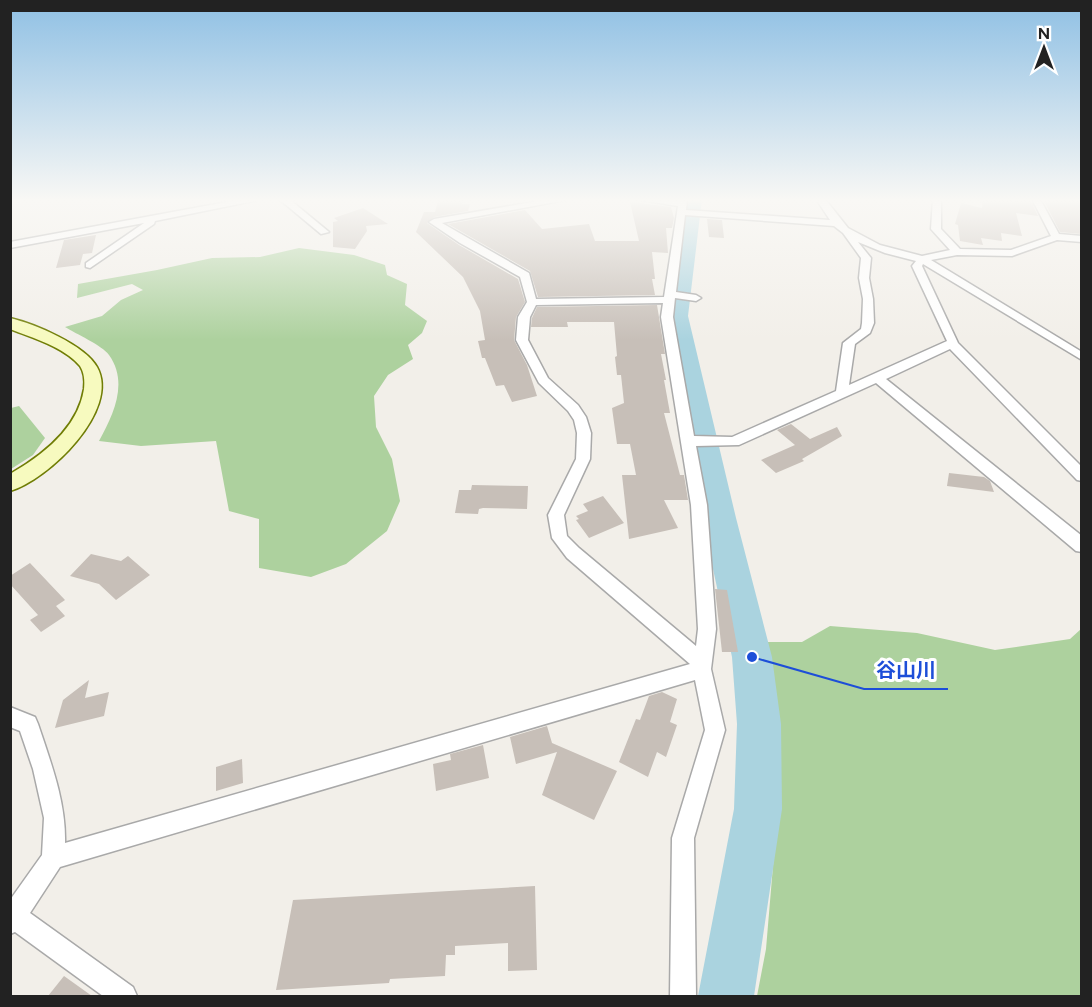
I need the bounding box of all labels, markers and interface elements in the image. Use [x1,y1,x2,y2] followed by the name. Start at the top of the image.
[1014,18,1074,78] north arrow
[1038,24,1050,43] text: N
[864,651,948,689] callout: 谷山川
[876,658,936,682] text: 谷山川

